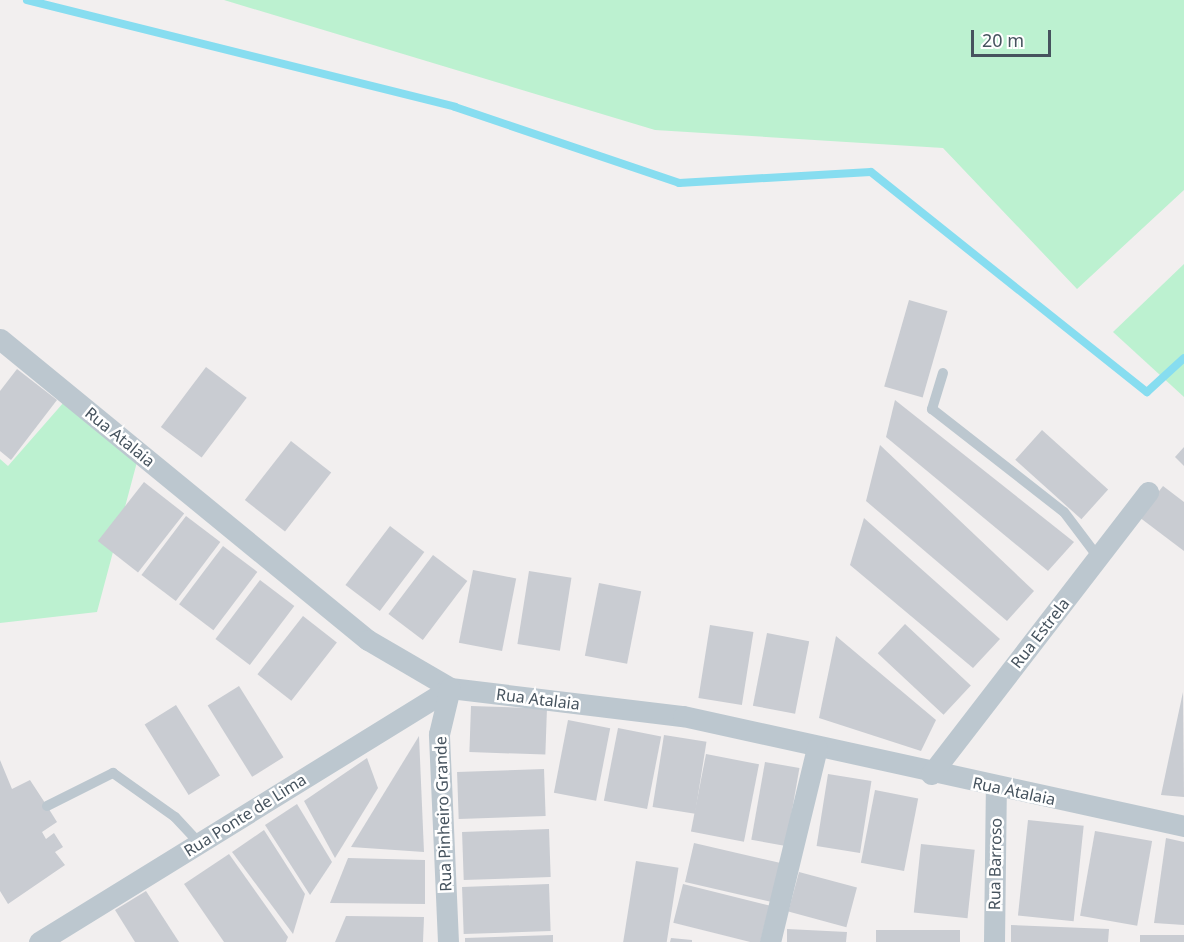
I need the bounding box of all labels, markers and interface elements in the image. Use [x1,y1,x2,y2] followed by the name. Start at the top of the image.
[974,18,1054,56] scale bar
[982,28,1024,52] text: 20 m
[81,403,159,471] street label: Rua Atalaia
[1007,594,1073,672] street label: Rua Estrela
[495,684,581,714] street label: Rua Atalaia
[431,736,455,892] street label: Rua Pinheiro Grande
[180,770,310,860] street label: Rua Ponte de Lima
[971,773,1057,809] street label: Rua Atalaia
[985,818,1005,910] street label: Rua Barroso

